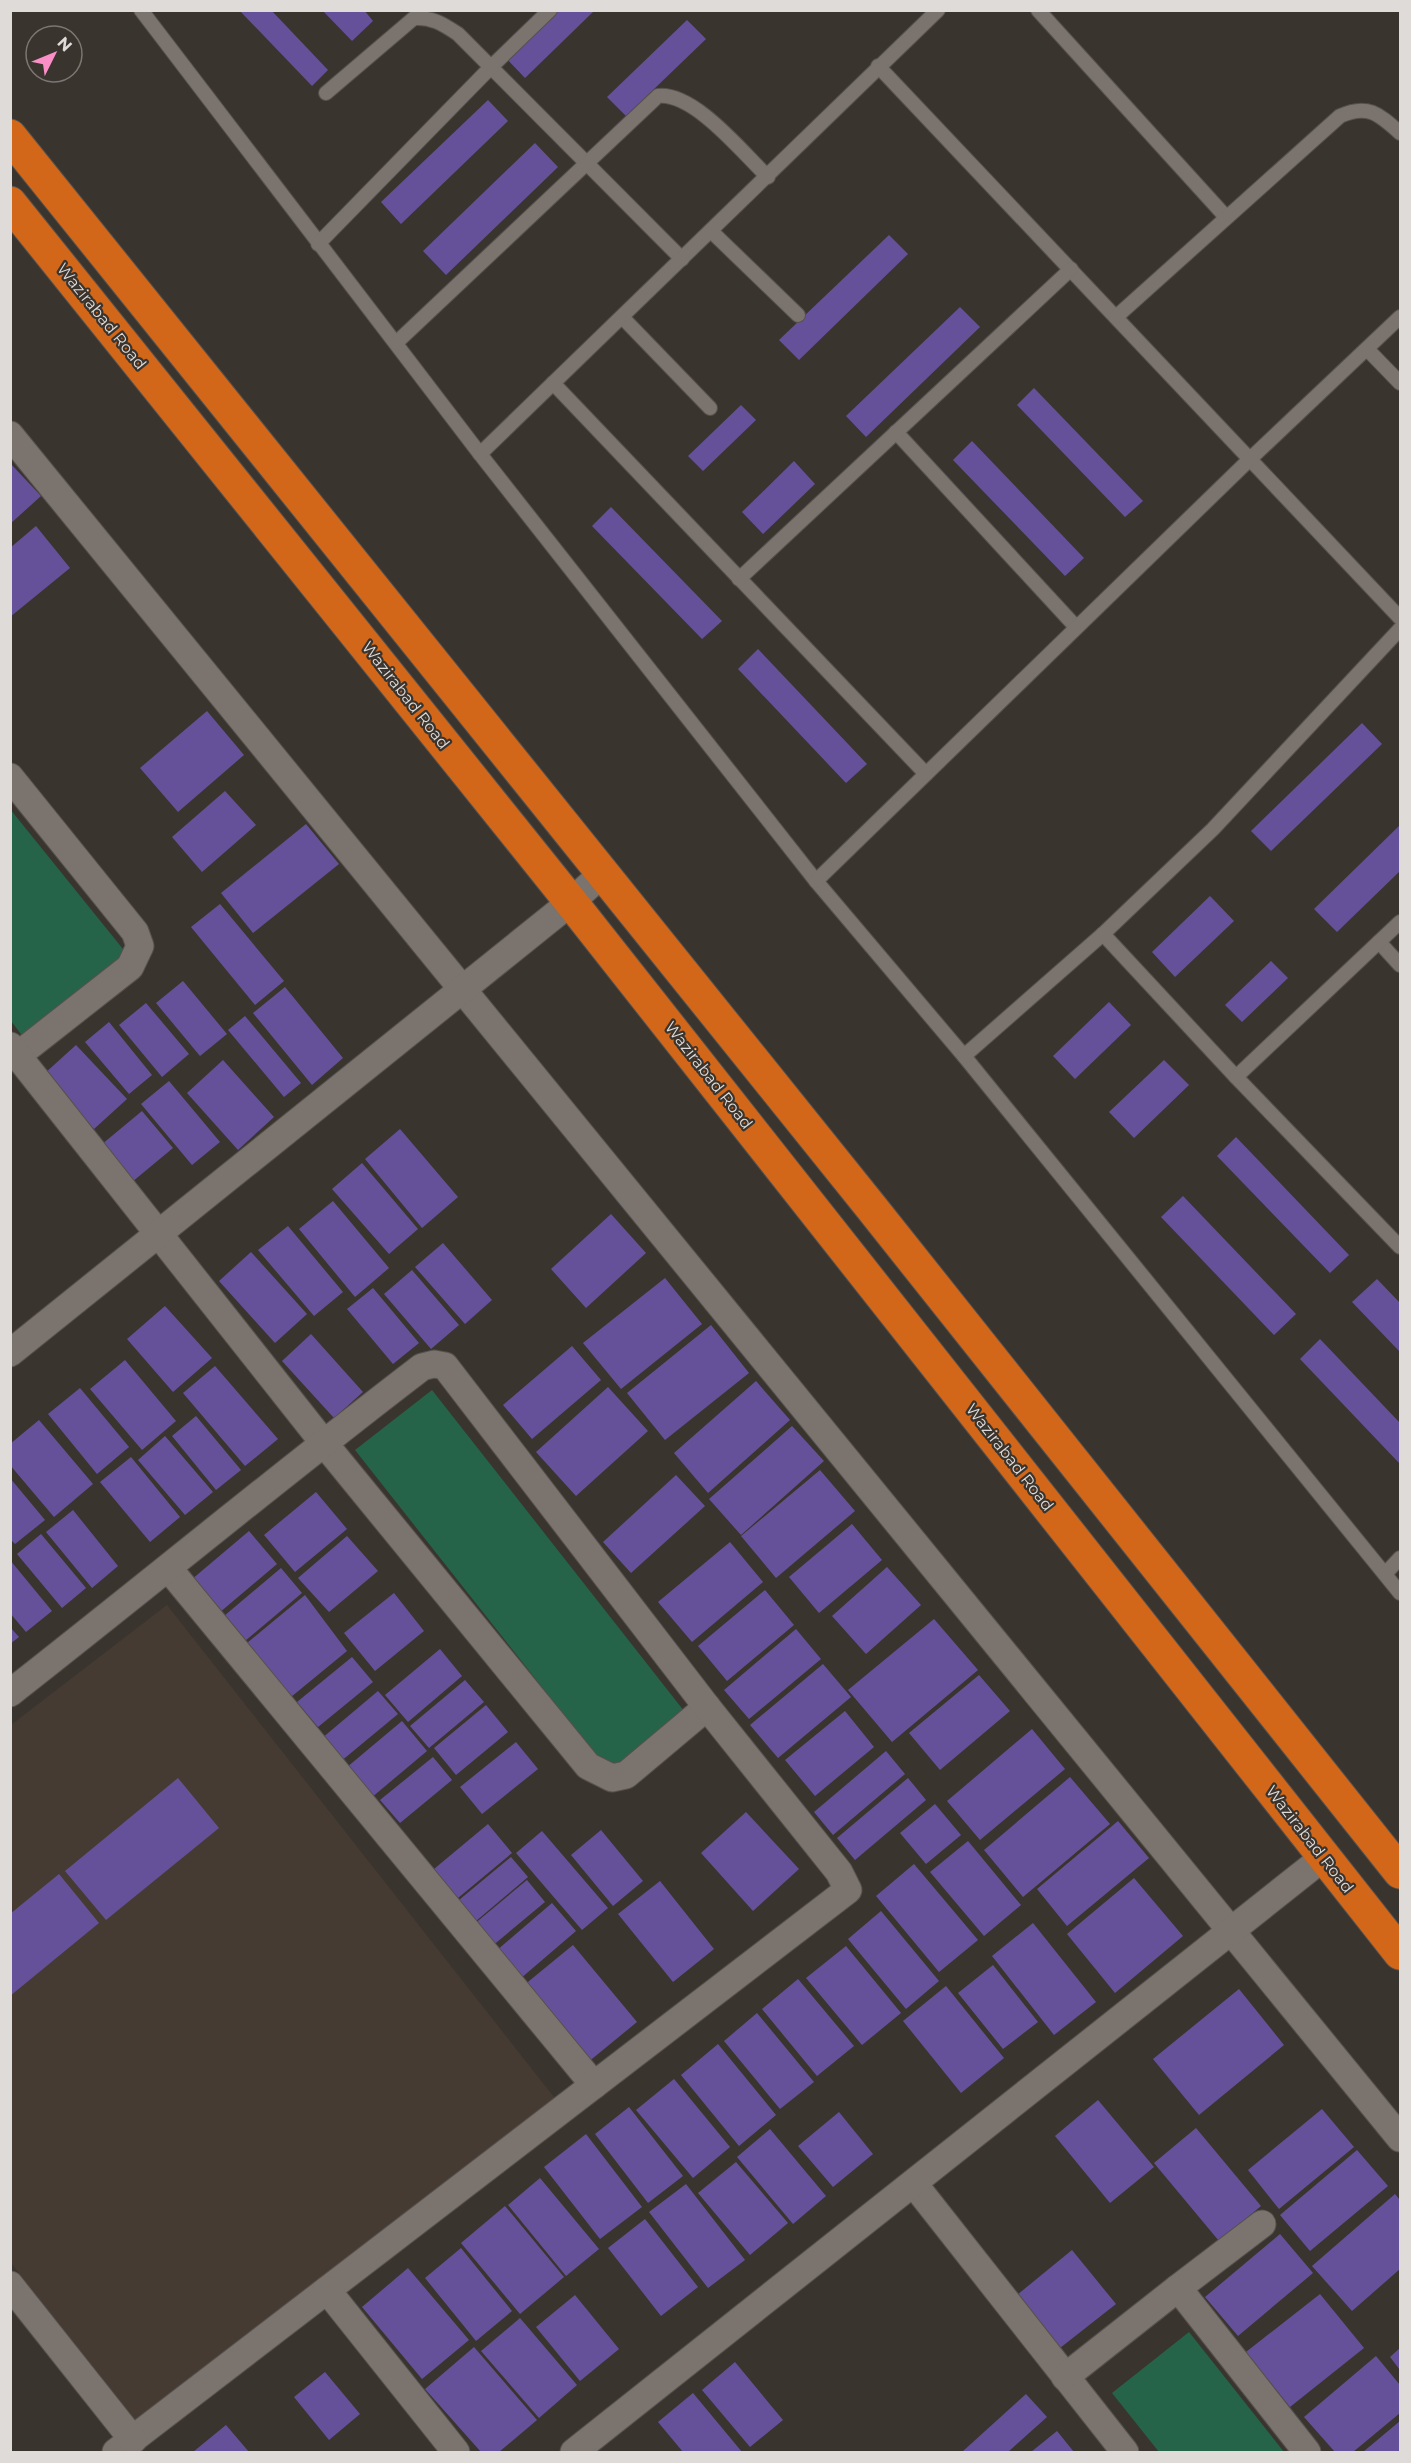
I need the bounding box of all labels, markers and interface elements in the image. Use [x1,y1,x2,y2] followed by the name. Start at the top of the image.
[24,24,84,84] north arrow
[53,33,76,55] text: N
[53,259,150,373] street label: Wazirabad Road
[358,638,453,753] street label: Wazirabad Road
[661,1018,756,1133] street label: Wazirabad Road
[962,1400,1057,1515] street label: Wazirabad Road
[1262,1782,1357,1897] street label: Wazirabad Road

